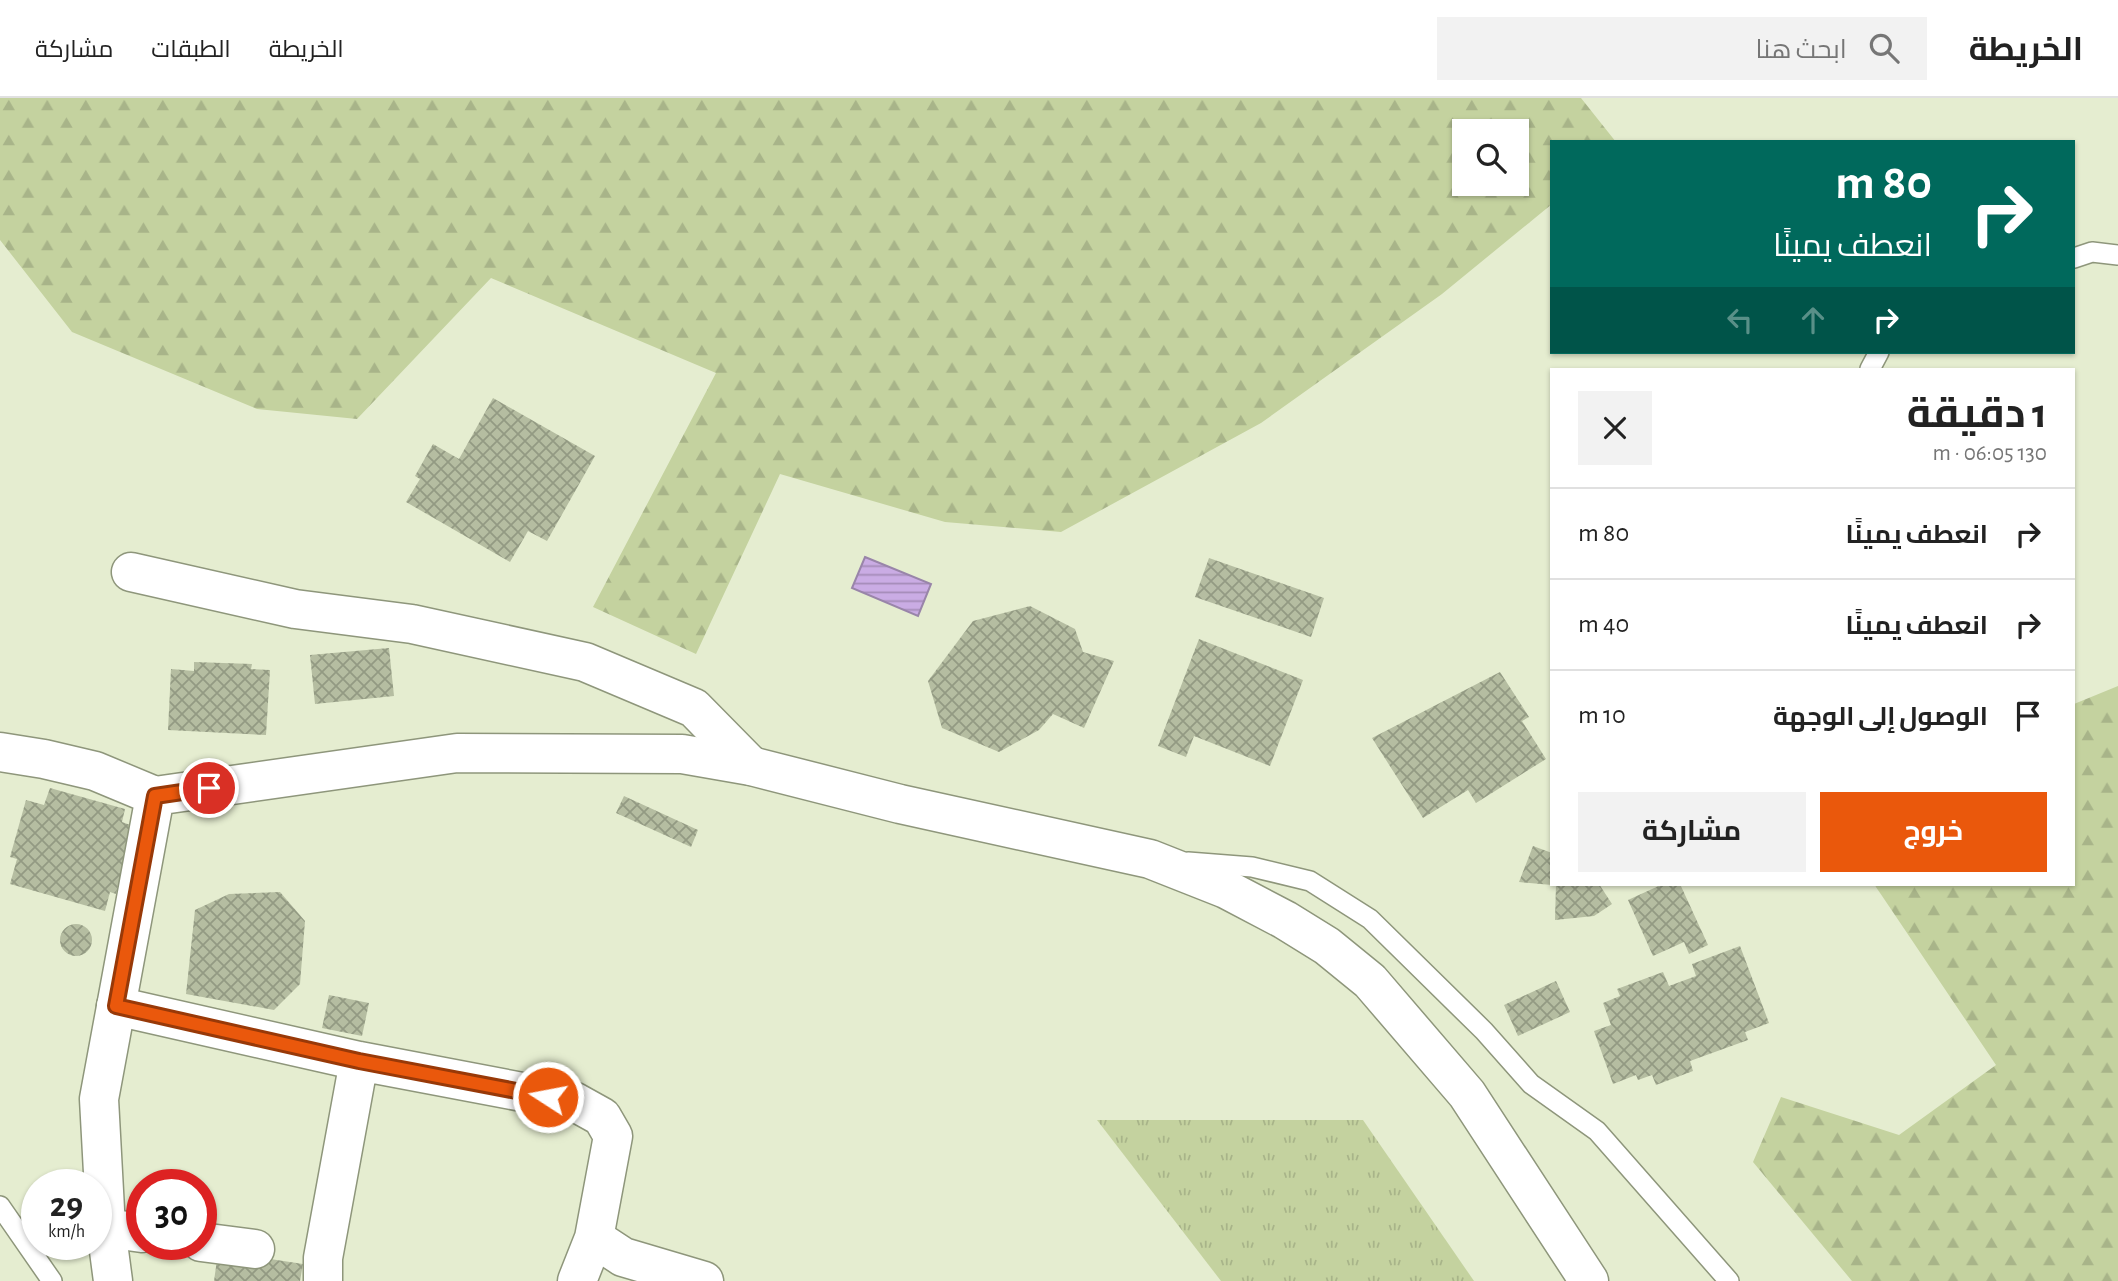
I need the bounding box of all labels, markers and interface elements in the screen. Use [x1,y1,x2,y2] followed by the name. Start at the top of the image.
[1437,17,1927,80] search box
[1865,29,1903,67] icon: search
[1969,34,2083,67] text: الخريطة
[1755,37,1847,63] text: ابحث هنا
[35,38,113,62] text: مشاركة
[151,38,231,62] text: الطبقات
[269,38,344,62] text: الخريطة
[1452,119,1529,196] map controls
[1452,119,1529,196] button: search
[1835,159,1932,208] text: 80 m
[1956,168,2047,259] icon: right
[1773,230,1932,262] text: انعطف يمينًا
[1721,301,1759,339] icon: left
[1794,301,1832,339] icon: ahead
[1867,301,1905,339] icon: right
[1578,391,1652,465] button: close
[1907,393,2047,435] text: 1 دقيقة
[1932,442,2047,465] text: 130 m · 06:05
[2009,515,2047,553] icon: right
[1578,520,1629,546] text: 80 m
[1845,522,1988,548] text: انعطف يمينًا
[2009,606,2047,644] icon: right
[1578,611,1629,637] text: 40 m
[1845,613,1988,639] text: انعطف يمينًا
[2009,697,2047,735] icon: arrive
[1578,702,1626,728] text: 10 m
[1773,704,1988,730] text: الوصول إلى الوجهة
[179,758,239,818] pin
[190,769,228,807] icon: arrive
[1578,792,1806,872] button: مشاركة
[1820,792,2047,872] button: خروج
[511,1060,585,1134] position arrow
[126,1169,217,1260] speed limit sign: 30
[50,1188,83,1223] text: 29
[48,1223,85,1241] text: km/h

